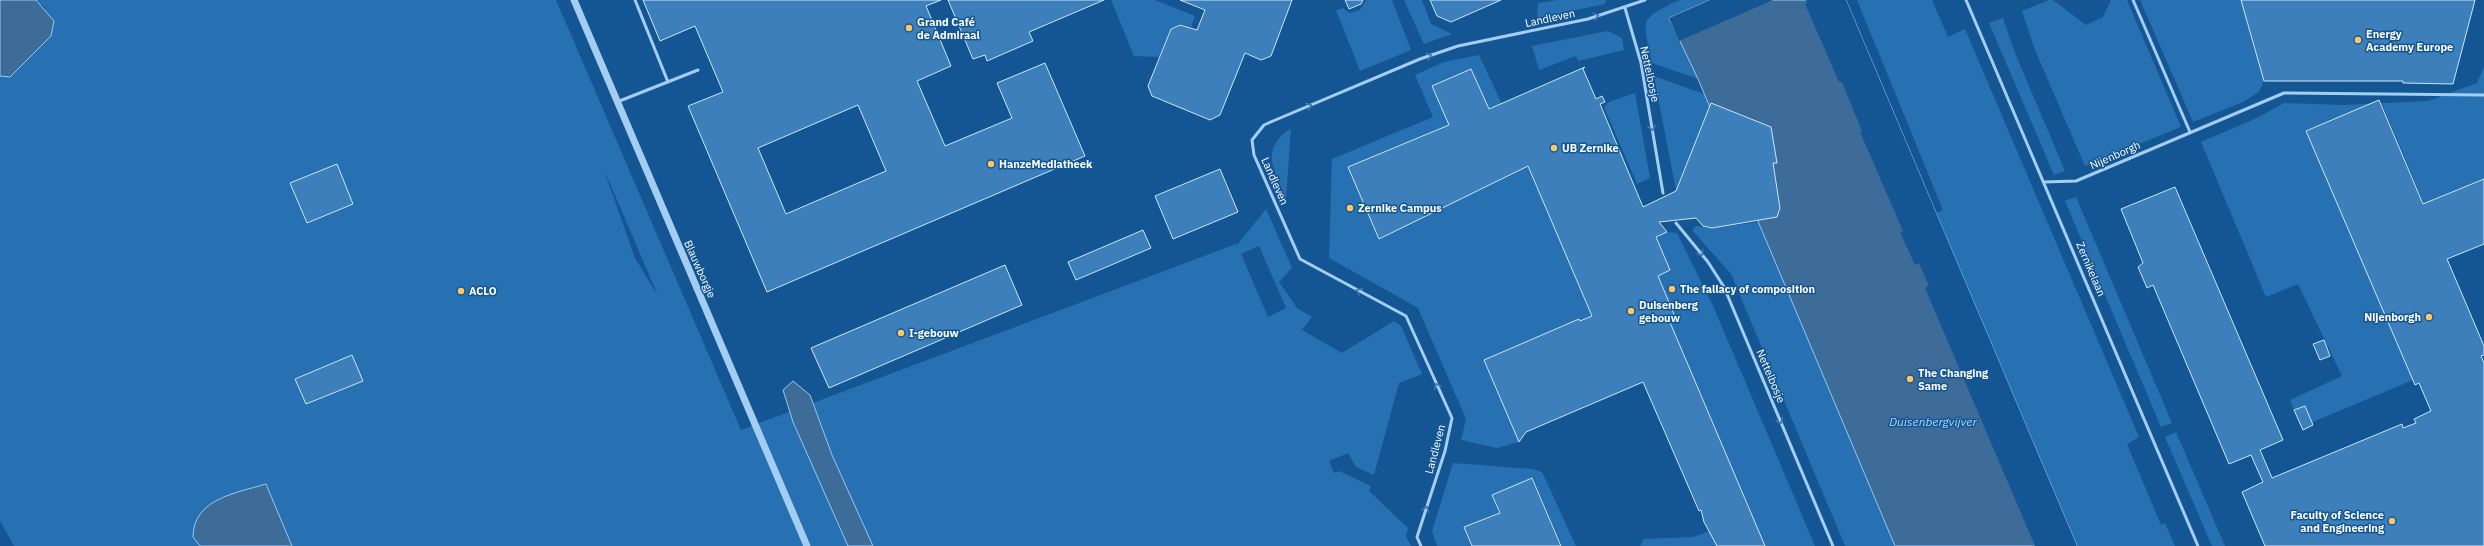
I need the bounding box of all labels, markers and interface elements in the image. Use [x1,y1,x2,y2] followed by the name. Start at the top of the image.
[1524,6,1576,30] street label: Landleven
[1593,13,1599,21] one-way arrow
[917,15,980,42] place label: Grand Café de Admiraal
[904,23,914,33] marker: Grand Café de Admiraal
[2366,27,2453,54] place label: Energy Academy Europe
[2353,35,2363,45] marker: Energy Academy Europe
[1637,45,1663,103] street label: Nettelbosje
[1425,52,1432,61] one-way arrow
[1304,103,1312,111] one-way arrow
[1647,125,1655,131] one-way arrow
[2088,138,2142,172] street label: Nijenborgh
[1562,141,1619,155] place label: UB Zernike
[1549,143,1559,153] marker: UB Zernike
[1258,155,1292,207] street label: Landleven
[999,157,1093,171] place label: HanzeMediatheek
[986,159,996,169] marker: HanzeMediatheek
[1358,201,1442,215] place label: Zernike Campus
[1345,203,1355,213] marker: Zernike Campus
[681,238,719,300] street label: Blauwborgje
[2073,240,2109,298] street label: Zernikelaan
[1697,249,1704,256] one-way arrow
[1680,282,1815,296] place label: The fallacy of composition
[469,284,497,298] place label: ACLO
[1667,284,1677,294] marker: The fallacy of composition
[456,286,466,296] marker: ACLO
[1356,288,1363,295] one-way arrow
[1639,298,1699,325] place label: Duisenberg gebouw
[1626,306,1636,316] marker: Duisenberg gebouw
[2364,310,2421,324] place label: Nijenborgh
[2424,312,2434,322] marker: Nijenborgh
[909,326,959,340] place label: I-gebouw
[896,328,906,338] marker: I-gebouw
[1753,347,1789,405] street label: Nettelbosje
[1918,366,1989,393] place label: The Changing Same
[1905,374,1915,384] marker: The Changing Same
[1434,383,1442,391] one-way arrow
[1889,414,1977,429] water label: Duisenbergvijver
[1775,417,1783,424] one-way arrow
[1422,423,1448,475] street label: Landleven
[1421,506,1430,513] one-way arrow
[2291,508,2385,535] place label: Faculty of Science and Engineering
[2387,516,2397,526] marker: Faculty of Science and Engineering

